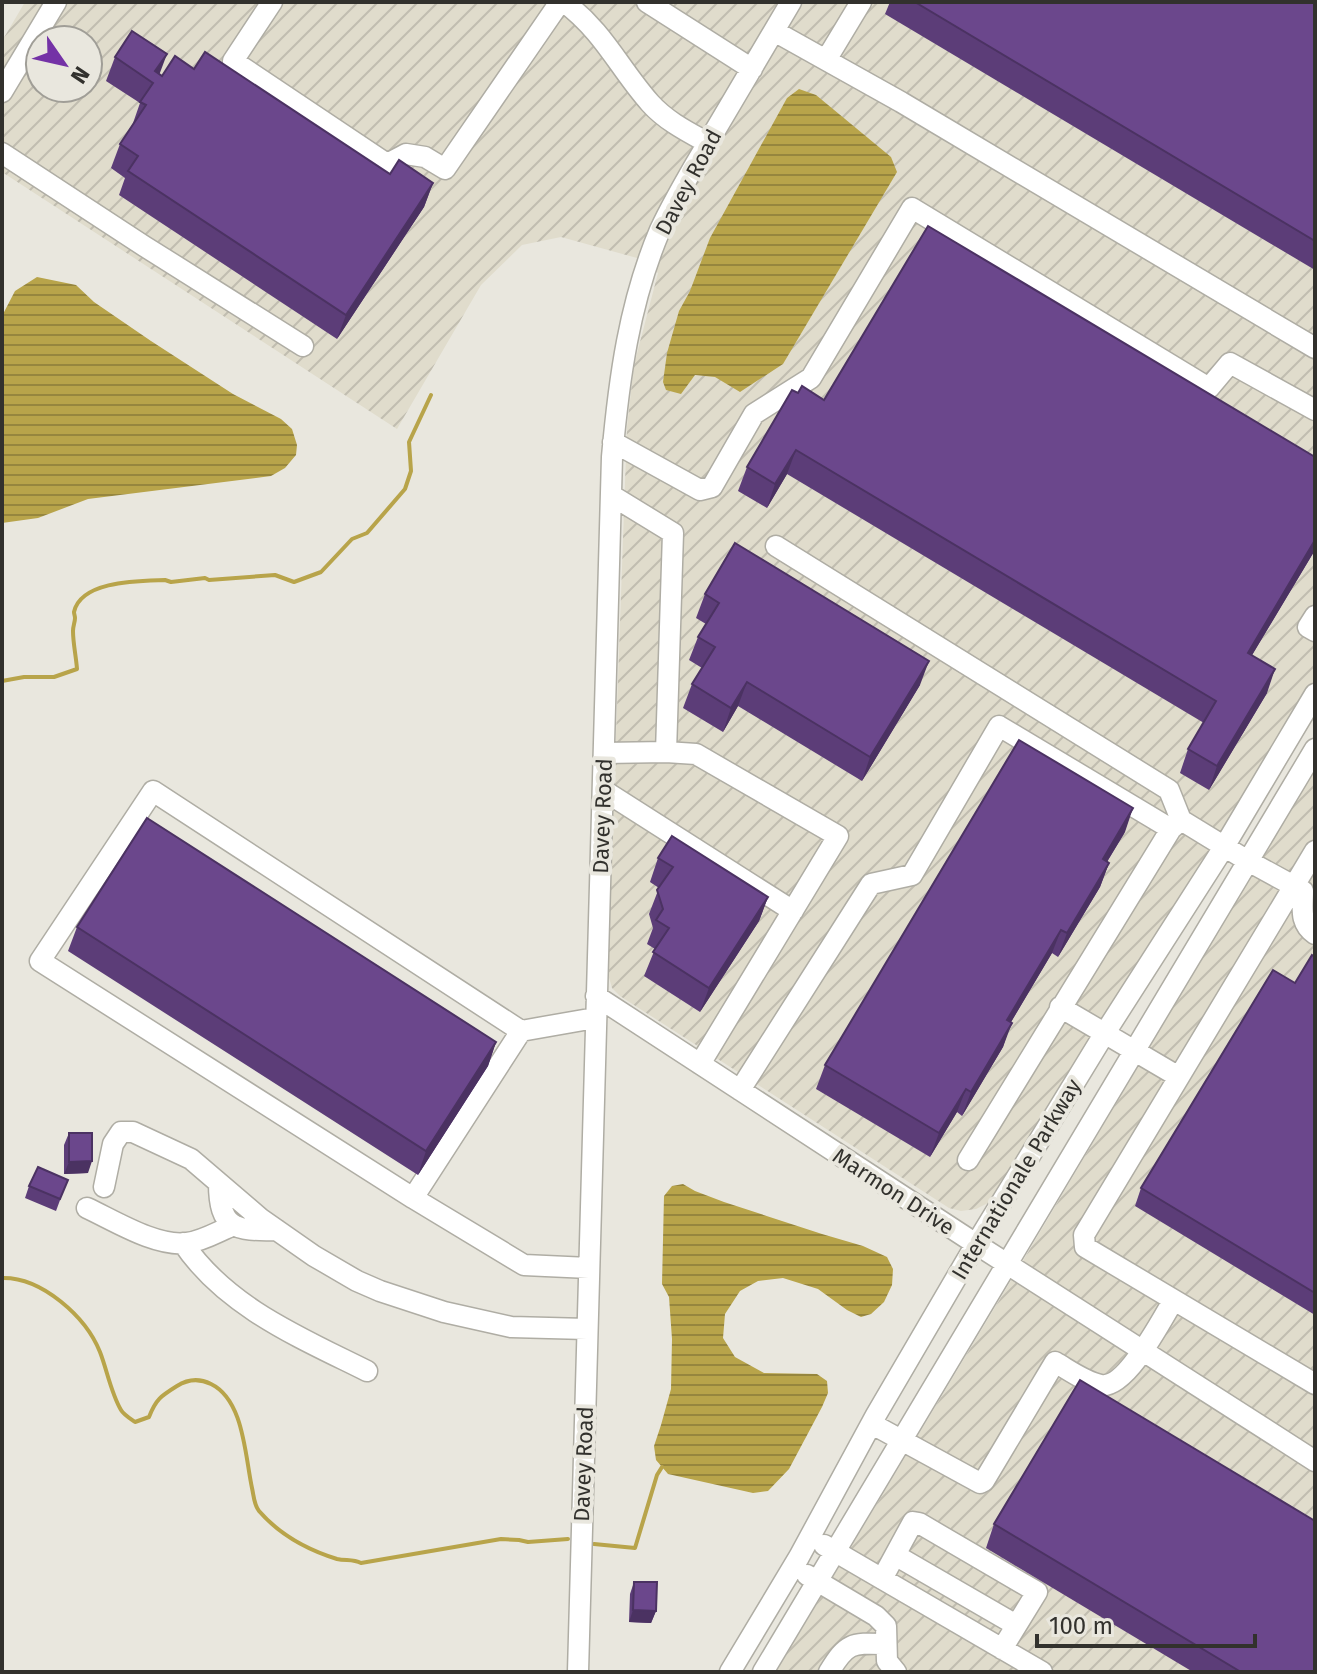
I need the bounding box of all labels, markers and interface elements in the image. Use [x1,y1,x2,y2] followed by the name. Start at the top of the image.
[24,24,104,104] north arrow
[65,61,95,89] text: N
[649,125,728,240] street label: Davey Road
[587,758,618,874] street label: Davey Road
[946,1074,1087,1285] street label: Internationale Parkway
[828,1142,960,1241] street label: Marmon Drive
[568,1406,599,1522] street label: Davey Road
[1037,1598,1255,1648] scale bar
[1049,1612,1113,1640] text: 100 m

